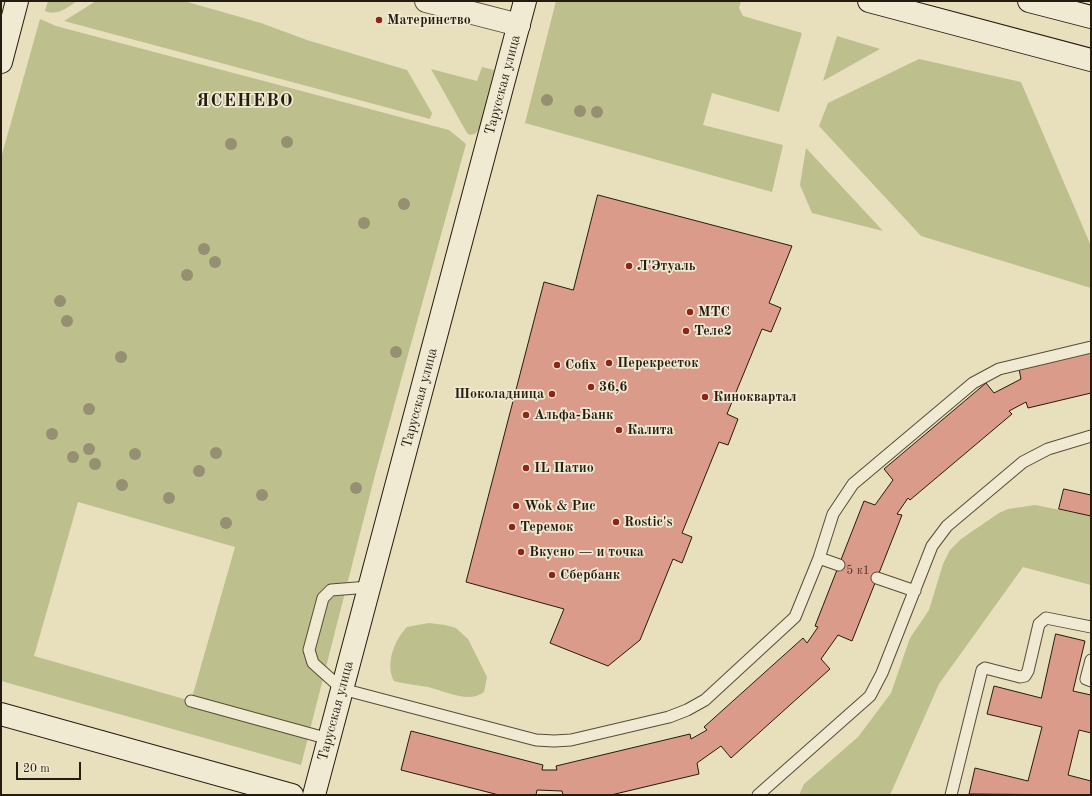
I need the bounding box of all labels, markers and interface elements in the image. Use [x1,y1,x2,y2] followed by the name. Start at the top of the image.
[387,12,471,28] place label: Материнство
[374,15,384,25] marker: Материнство
[482,33,524,137] street label: Тарусская улица
[196,90,294,112] district label: ЯСЕНЕВО
[637,258,695,274] place label: Л'Этуаль
[624,261,634,271] marker: Л'Этуаль
[698,304,730,320] place label: МТС
[685,307,695,317] marker: МТС
[694,323,732,339] place label: Теле2
[681,326,691,336] marker: Теле2
[399,346,441,450] street label: Тарусская улица
[617,355,699,371] place label: Перекресток
[565,357,596,373] place label: Cofix
[604,358,614,368] marker: Перекресток
[552,360,562,370] marker: Cofix
[599,379,627,395] place label: 36,6
[586,382,596,392] marker: 36,6
[454,386,544,402] place label: Шоколадница
[547,389,557,399] marker: Шоколадница
[713,389,797,405] place label: Киноквартал
[700,392,710,402] marker: Киноквартал
[534,407,613,423] place label: Альфа-Банк
[521,410,531,420] marker: Альфа-Банк
[627,422,674,438] place label: Калита
[614,425,624,435] marker: Калита
[534,460,594,476] place label: IL Патио
[521,463,531,473] marker: IL Патио
[524,498,596,514] place label: Wok & Рис
[511,501,521,511] marker: Wok & Рис
[624,514,672,530] place label: Rostic's
[611,517,621,527] marker: Rostic's
[520,519,573,535] place label: Теремок
[507,522,517,532] marker: Теремок
[529,544,644,560] place label: Вкусно — и точка
[516,547,526,557] marker: Вкусно — и точка
[846,564,870,578] house number: 5 к1
[560,567,620,583] place label: Сбербанк
[547,570,557,580] marker: Сбербанк
[315,659,357,763] street label: Тарусская улица
[18,754,83,780] scale bar
[23,763,50,775] text: 20 m

